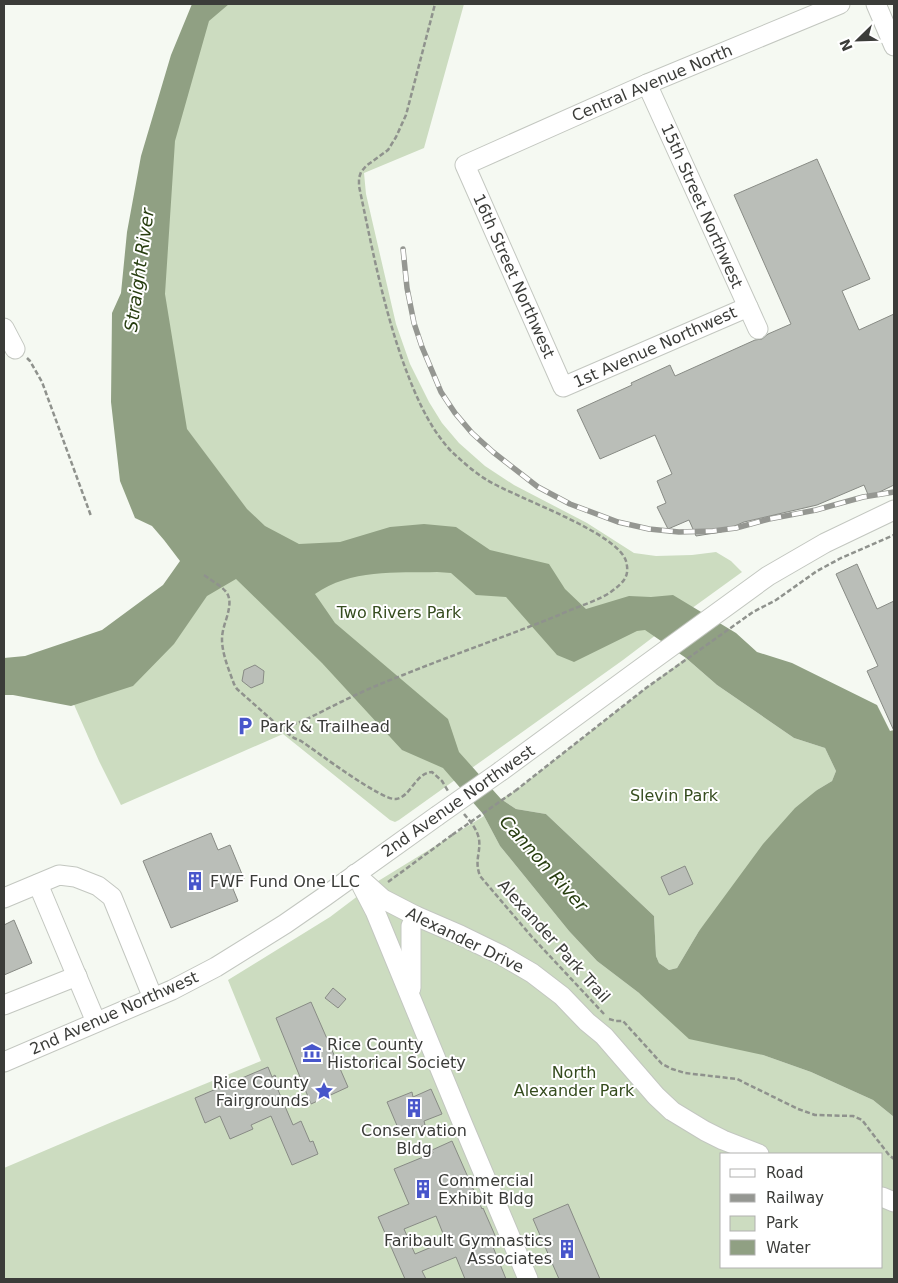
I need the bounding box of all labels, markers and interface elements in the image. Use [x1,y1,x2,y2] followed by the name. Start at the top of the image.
[833,15,883,65] north arrow
[836,37,856,54] text: N
[569,41,735,125] street label: Central Avenue North
[657,121,747,291] street label: 15th Street Northwest
[469,191,559,361] street label: 16th Street Northwest
[120,205,158,333] water label: Straight River
[570,302,740,392] street label: 1st Avenue Northwest
[336,603,462,622] park label: Two Rivers Park
[234,715,256,737] parking icon: Park & Trailhead
[260,717,390,736] place label: Park & Trailhead
[378,741,538,861] street label: 2nd Avenue Northwest
[630,786,719,805] park label: Slevin Park
[496,811,593,916] water label: Cannon River
[184,870,206,892] building icon: FWF Fund One LLC
[210,872,360,891] place label: FWF Fund One LLC
[494,876,614,1006] street label: Alexander Park Trail
[403,903,527,977] street label: Alexander Drive
[27,967,201,1059] street label: 2nd Avenue Northwest
[327,1035,466,1072] place label: Rice County Historical Society
[301,1042,323,1064] museum icon: Rice County Historical Society
[514,1063,635,1100] park label: North Alexander Park
[213,1073,309,1110] place label: Rice County Fairgrounds
[313,1080,335,1102] place icon: Rice County Fairgrounds
[403,1097,425,1119] building icon: Conservation Bldg
[361,1121,467,1158] place label: Conservation Bldg
[720,1153,883,1268] legend
[766,1164,804,1182] text: Road
[438,1171,534,1208] place label: Commercial Exhibit Bldg
[412,1178,434,1200] building icon: Commercial Exhibit Bldg
[766,1189,824,1207] text: Railway
[766,1214,799,1232] text: Park
[384,1231,552,1268] place label: Faribault Gymnastics Associates
[556,1238,578,1260] building icon: Faribault Gymnastics Associates
[766,1239,811,1257] text: Water

